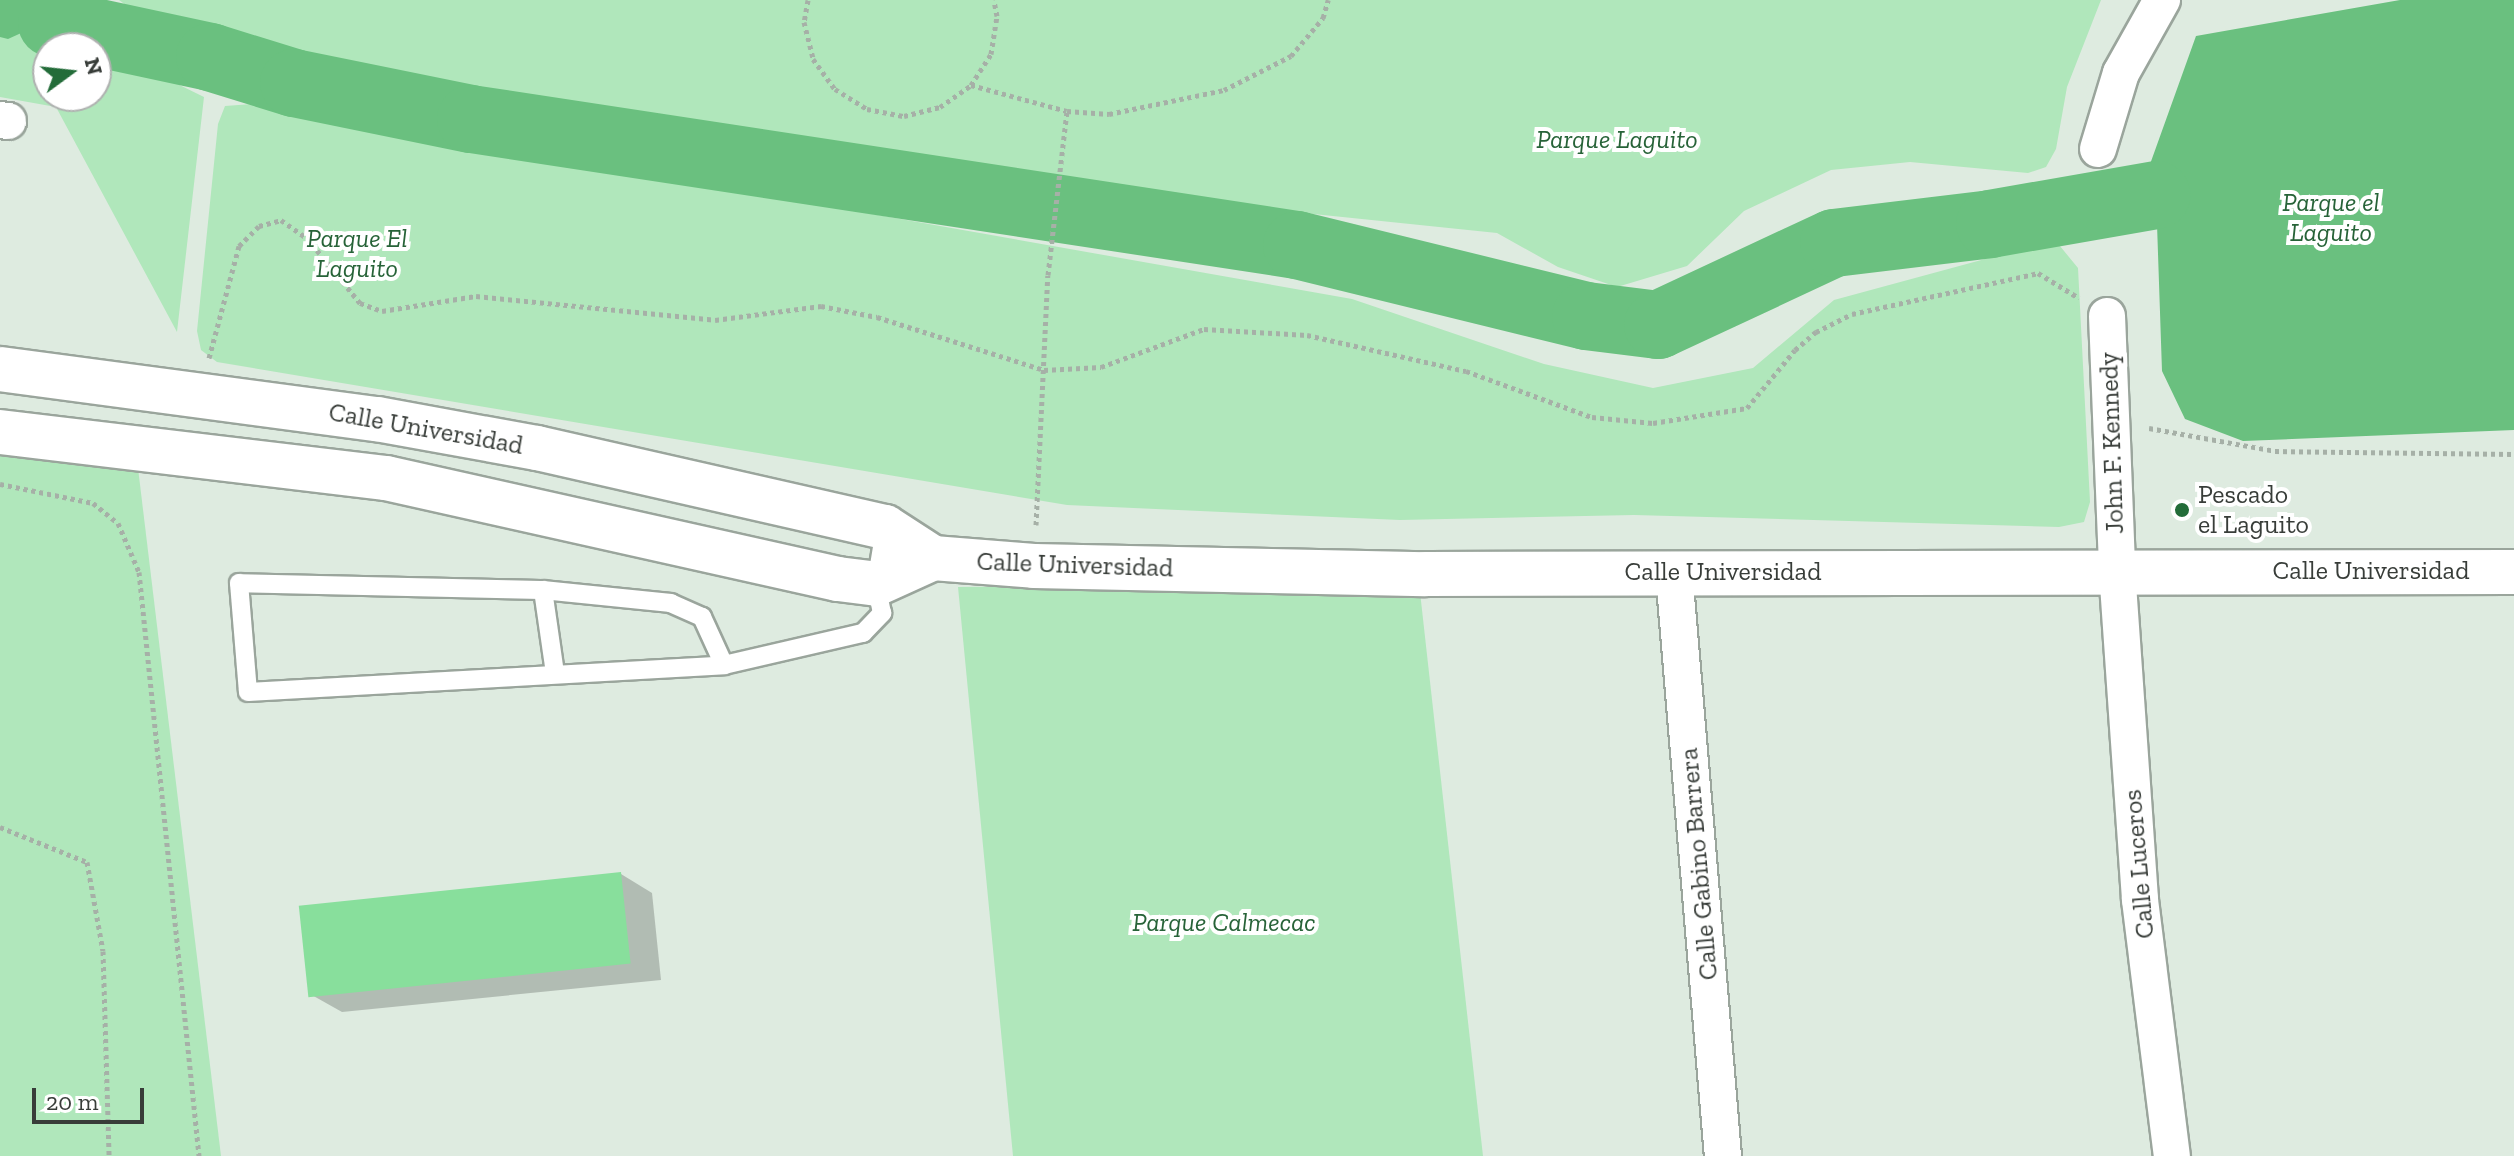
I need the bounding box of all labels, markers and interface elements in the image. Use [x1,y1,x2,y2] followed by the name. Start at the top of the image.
[32,32,112,112] north arrow
[79,55,109,78] text: N
[1536,124,1698,156] park label: Parque Laguito
[2282,187,2380,248] park label: Parque el Laguito
[307,223,407,284] park label: Parque El Laguito
[2093,352,2131,534] street label: John F. Kennedy
[326,397,526,461] street label: Calle Universidad
[2198,479,2309,540] place label: Pescado el Laguito
[2173,501,2191,519] marker: Pescado el Laguito
[976,546,1174,584] street label: Calle Universidad
[2273,555,2469,587] street label: Calle Universidad
[1625,556,1821,588] street label: Calle Universidad
[1673,747,1725,981] street label: Calle Gabino Barrera
[2117,788,2161,940] street label: Calle Luceros
[1132,907,1316,939] park label: Parque Calmecac
[36,1072,148,1122] scale bar
[46,1087,98,1116] text: 20 m

